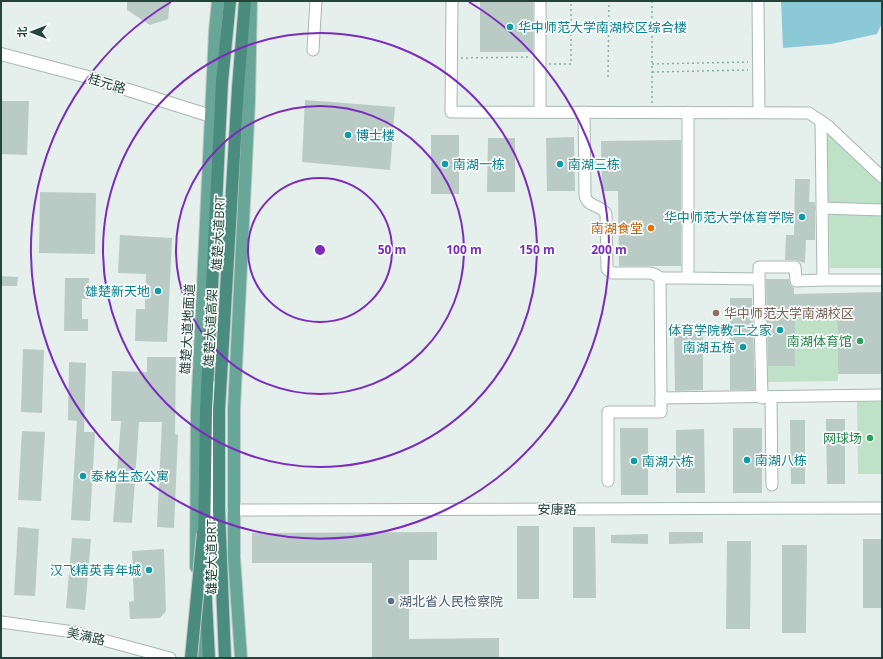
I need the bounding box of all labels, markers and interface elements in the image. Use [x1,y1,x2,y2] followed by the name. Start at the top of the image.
[12,12,52,52] north arrow
[518,18,687,36] place label: 华中师范大学南湖校区综合楼
[505,22,515,32] marker: 华中师范大学南湖校区综合楼
[14,27,29,38] text: 北
[86,69,128,97] street label: 桂元路
[356,126,395,144] place label: 博士楼
[343,130,353,140] marker: 博士楼
[453,155,505,173] place label: 南湖一栋
[568,155,620,173] place label: 南湖三栋
[440,159,450,169] marker: 南湖一栋
[555,159,565,169] marker: 南湖三栋
[207,194,229,271] street label: 雄楚大道BRT
[664,208,794,226] place label: 华中师范大学体育学院
[797,212,807,222] marker: 华中师范大学体育学院
[591,219,643,237] place label: 南湖食堂
[646,223,656,233] marker: 南湖食堂
[378,241,406,258] text: 50 m
[446,241,482,258] text: 100 m
[519,241,555,258] text: 150 m
[591,241,627,258] text: 200 m
[313,243,327,257] centre of rings
[85,282,150,300] place label: 雄楚新天地
[176,283,198,375] street label: 雄楚大道地面道
[153,286,163,296] marker: 雄楚新天地
[199,289,221,367] street label: 雄楚大道高架
[724,304,854,322] place label: 华中师范大学南湖校区
[711,308,721,318] marker: 华中师范大学南湖校区
[668,321,772,339] place label: 体育学院教工之家
[775,325,785,335] marker: 体育学院教工之家
[787,332,852,350] place label: 南湖体育馆
[855,336,865,346] marker: 南湖体育馆
[683,338,735,356] place label: 南湖五栋
[738,342,748,352] marker: 南湖五栋
[823,429,862,447] place label: 网球场
[865,433,875,443] marker: 网球场
[755,451,807,469] place label: 南湖八栋
[642,452,694,470] place label: 南湖六栋
[742,455,752,465] marker: 南湖八栋
[629,456,639,466] marker: 南湖六栋
[91,467,169,485] place label: 泰格生态公寓
[78,471,88,481] marker: 泰格生态公寓
[537,500,577,518] street label: 安康路
[202,518,220,595] street label: 雄楚大道BRT
[50,561,141,579] place label: 汉飞精英青年城
[144,565,154,575] marker: 汉飞精英青年城
[399,592,503,610] place label: 湖北省人民检察院
[386,596,396,606] marker: 湖北省人民检察院
[65,623,107,649] street label: 美满路

